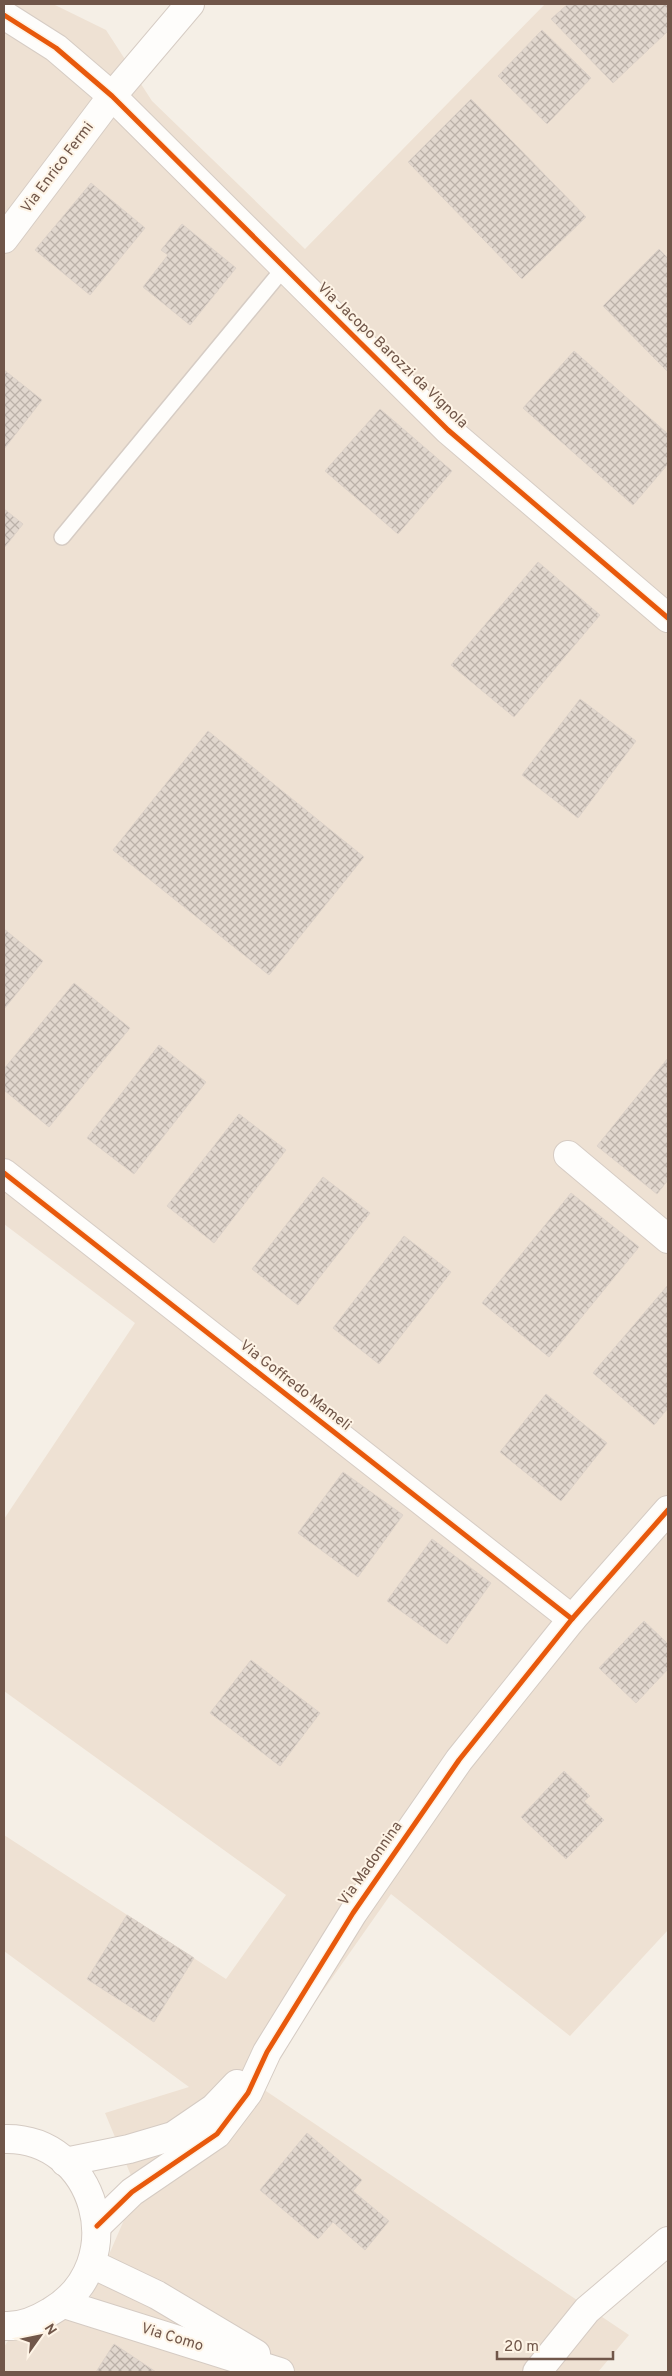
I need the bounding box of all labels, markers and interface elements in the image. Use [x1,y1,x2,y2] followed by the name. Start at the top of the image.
[18,119,98,217] street label: Via Enrico Fermi
[313,279,471,433] street label: Via Jacopo Barozzi da Vignola
[235,1337,355,1435] street label: Via Goffredo Mameli
[335,1818,407,1910] street label: Via Madonnina
[15,2311,65,2361] north arrow
[138,2320,206,2356] street label: Via Como
[40,2321,60,2339] text: N
[497,2328,613,2360] scale bar
[504,2338,539,2357] text: 20 m

